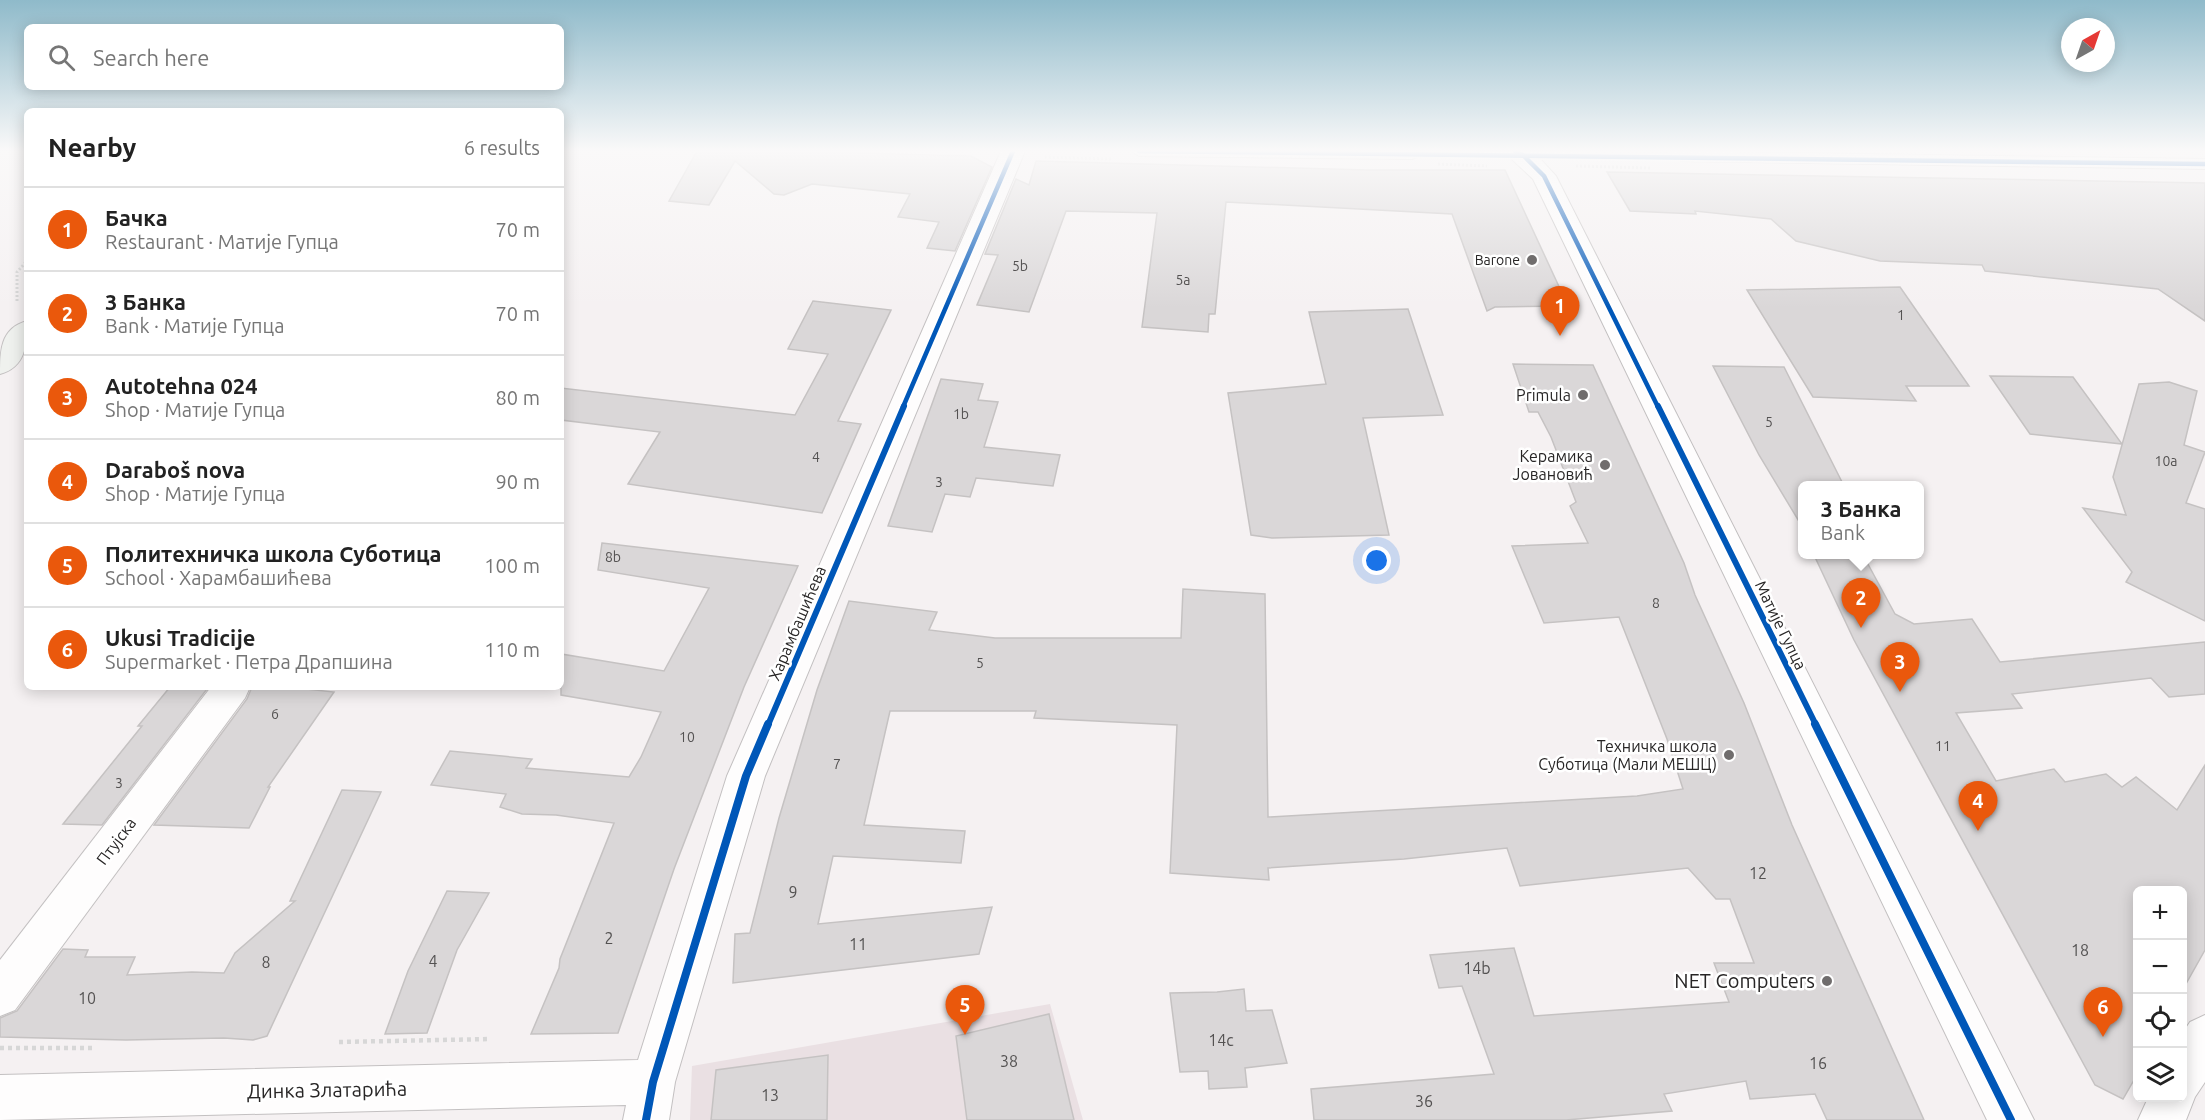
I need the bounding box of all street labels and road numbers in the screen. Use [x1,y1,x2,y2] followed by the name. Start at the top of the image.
[765,563,829,683] street label: Харамбашићева
[1752,578,1810,672] street label: Матије Гупца
[93,814,139,868] street label: Птујска
[247,1077,407,1102] street label: Динка Златарића

